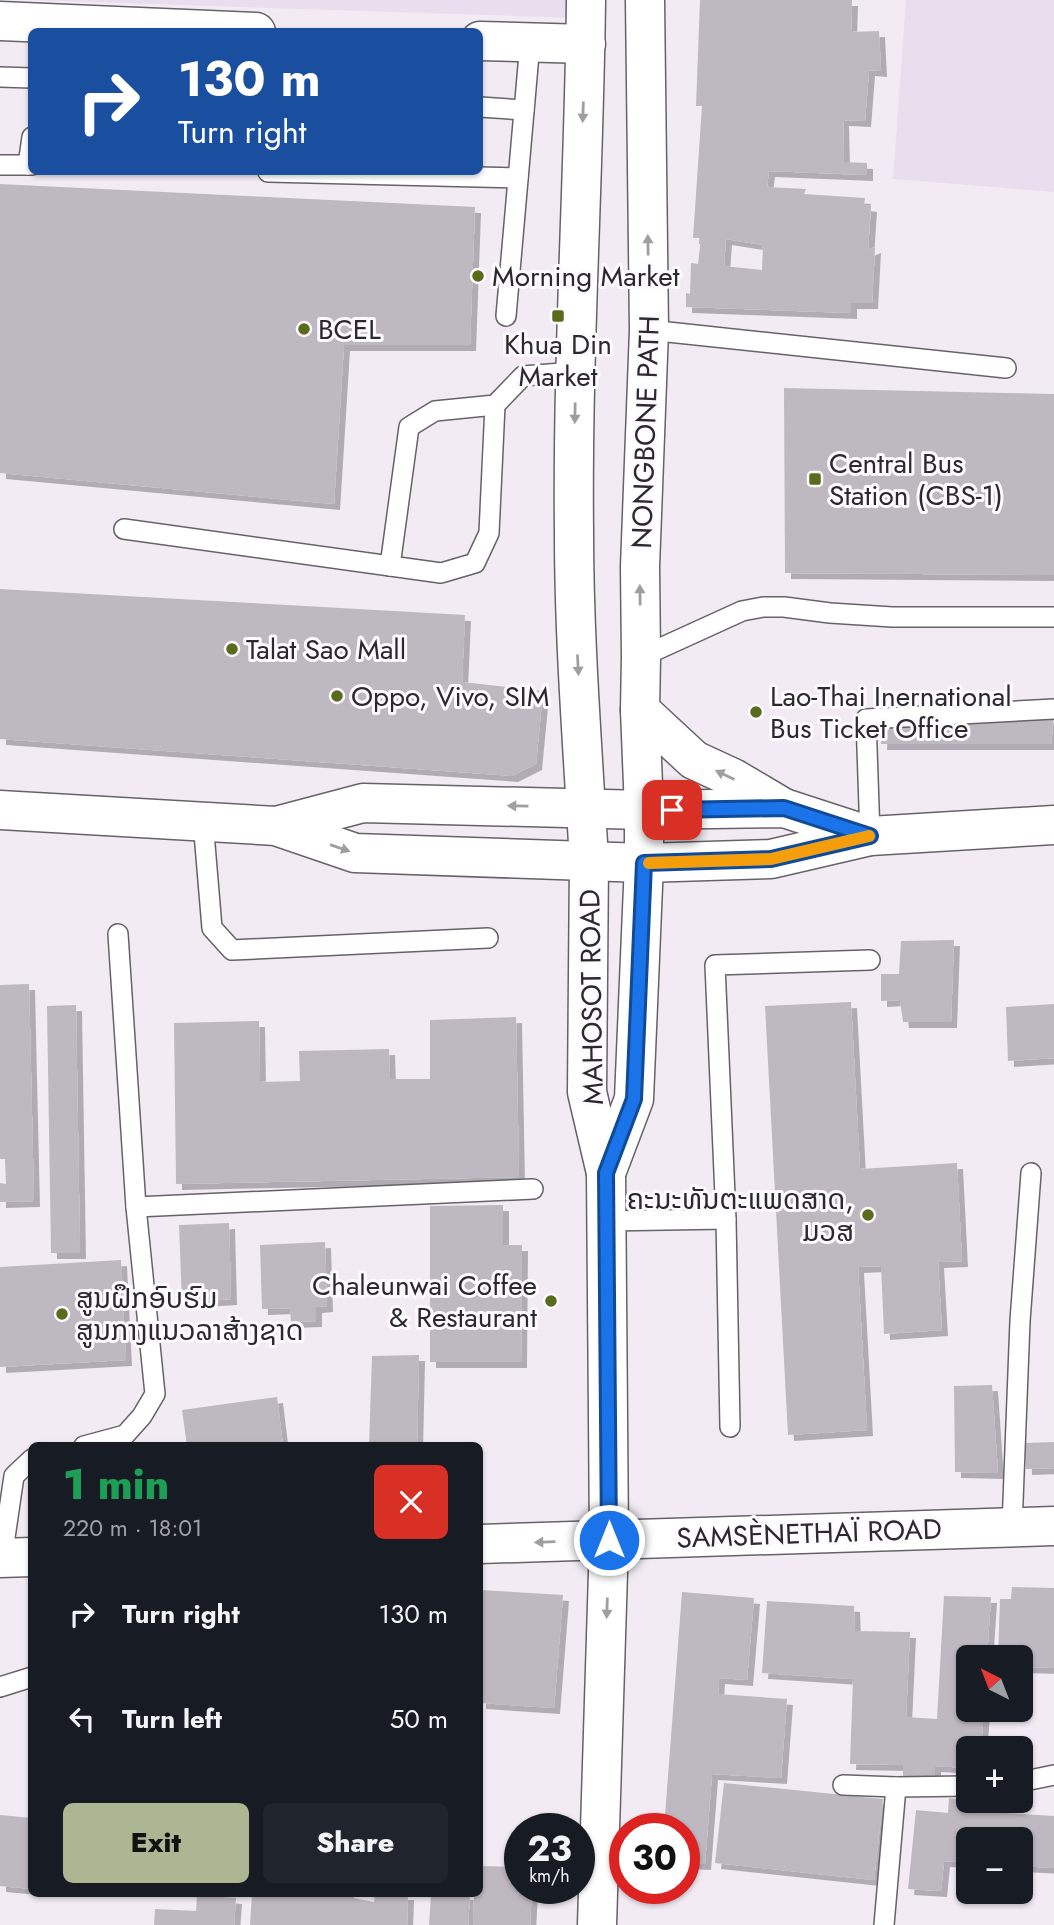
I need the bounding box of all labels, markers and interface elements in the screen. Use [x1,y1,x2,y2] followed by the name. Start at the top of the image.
[178,44,321,114] text: 130 m
[63,56,154,147] icon: right
[578,101,589,123] one-way arrow
[178,109,307,155] text: Turn right
[643,234,654,256] one-way arrow
[492,256,680,297] place label: Morning Market
[470,268,486,284] marker: Morning Market
[550,308,566,324] marker: Khua Din Market
[318,309,381,350] place label: BCEL
[621,315,670,549] street label: NONGBONE PATH
[296,321,312,337] marker: BCEL
[504,324,612,397] place label: Khua Din Market
[569,402,580,424] one-way arrow
[829,443,1003,516] place label: Central Bus Station (CBS-1)
[807,471,823,487] marker: Central Bus Station (CBS-1)
[635,584,646,606] one-way arrow
[246,629,406,670] place label: Talat Sao Mall
[224,641,240,657] marker: Talat Sao Mall
[573,654,584,676] one-way arrow
[351,676,549,717] place label: Oppo, Vivo, SIM
[770,676,1012,749] place label: Lao-Thai Inernational Bus Ticket Office
[329,688,345,704] marker: Oppo, Vivo, SIM
[748,704,764,720] marker: Lao-Thai Inernational Bus Ticket Office
[715,769,735,780] one-way arrow
[642,780,702,840] pin
[653,791,691,829] icon: arrive
[507,801,529,812] one-way arrow
[330,843,351,854] one-way arrow
[569,889,614,1105] street label: MAHOSOT ROAD
[627,1179,854,1252] place label: ຄະນະທັນຕະແພດສາດ, ມວສ
[860,1207,876,1223] marker: ຄະນະທັນຕະແພດສາດ, ມວສ
[312,1265,537,1338] place label: Chaleunwai Coffee & Restaurant
[76,1278,303,1351] place label: ສູນຝຶກອົບຮົມ ສູນກາງແນວລາສ້າງຊາດ
[543,1293,559,1309] marker: Chaleunwai Coffee & Restaurant
[54,1306,70,1322] marker: ສູນຝຶກອົບຮົມ ສູນກາງແນວລາສ້າງຊາດ
[63,1454,169,1515] text: 1 min
[374,1465,448,1539] button: close
[572,1503,646,1577] position arrow
[676,1508,942,1559] street label: SAMSÈNETHAÏ ROAD
[63,1511,202,1545] text: 220 m · 18:01
[534,1536,556,1547] one-way arrow
[63,1595,101,1633] icon: right
[122,1595,240,1633] text: Turn right
[378,1595,448,1633] text: 130 m
[601,1597,612,1619] one-way arrow
[956,1645,1032,1722] north arrow
[956,1645,1033,1904] map controls
[63,1700,101,1738] icon: left
[122,1700,222,1738] text: Turn left
[390,1700,448,1738] text: 50 m
[956,1736,1033,1813] button: +
[63,1803,249,1883] button: Exit
[263,1803,448,1883] button: Share
[609,1813,700,1904] speed limit sign: 30
[527,1824,572,1874] text: 23
[956,1827,1033,1904] button: −
[529,1863,570,1889] text: km/h

